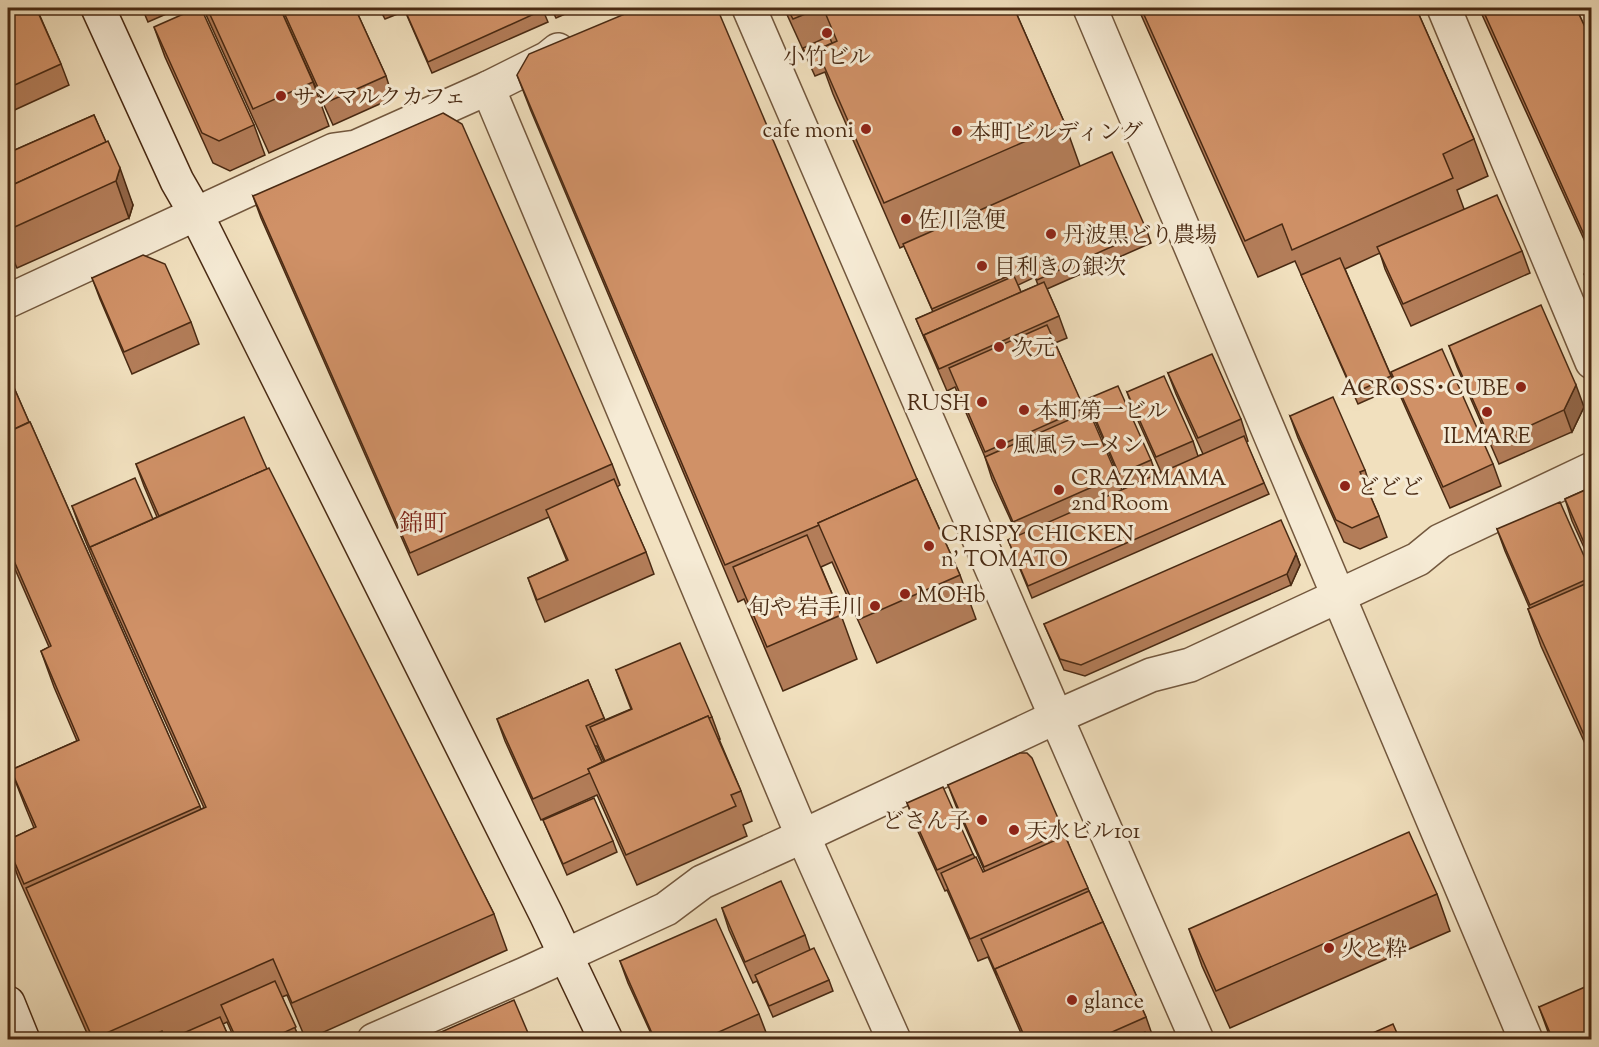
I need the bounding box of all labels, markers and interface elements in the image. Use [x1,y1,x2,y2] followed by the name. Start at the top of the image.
[820,26,834,40] marker: 小竹ビル
[783,43,871,75] place label: 小竹ビル
[293,83,466,115] place label: サンマルクカフェ
[274,89,288,103] marker: サンマルクカフェ
[763,116,854,148] place label: cafe moni
[969,118,1143,150] place label: 本町ビルディング
[859,122,873,136] marker: cafe moni
[950,124,964,138] marker: 本町ビルディング
[918,206,1006,238] place label: 佐川急便
[899,212,913,226] marker: 佐川急便
[1063,221,1217,253] place label: 丹波黒どり農場
[1044,227,1058,241] marker: 丹波黒どり農場
[994,253,1126,285] place label: 目利きの銀次
[975,259,989,273] marker: 目利きの銀次
[1011,334,1055,366] place label: 次元
[992,340,1006,354] marker: 次元
[1340,374,1509,406] place label: ACROSS･CUBE
[1514,380,1528,394] marker: ACROSS･CUBE
[907,389,970,421] place label: RUSH
[975,395,989,409] marker: RUSH
[1036,397,1168,429] place label: 本町第一ビル
[1017,403,1031,417] marker: 本町第一ビル
[1480,405,1494,419] marker: ILMARE
[1443,422,1531,454] place label: ILMARE
[1013,431,1144,463] place label: 風風ラーメン
[994,437,1008,451] marker: 風風ラーメン
[1071,464,1227,521] place label: CRAZYMAMA 2nd Room
[1357,473,1423,505] place label: どどど
[1338,479,1352,493] marker: どどど
[1052,483,1066,497] marker: CRAZYMAMA 2nd Room
[399,508,447,542] district label: 錦町
[941,520,1134,577] place label: CRISPY CHICKEN n' TOMATO
[922,539,936,553] marker: CRISPY CHICKEN n' TOMATO
[917,581,985,613] place label: MOHb
[898,587,912,601] marker: MOHb
[748,593,863,625] place label: 旬や 岩手川
[868,599,882,613] marker: 旬や 岩手川
[882,807,970,839] place label: どさん子
[975,813,989,827] marker: どさん子
[1026,817,1141,849] place label: 天水ビル101
[1007,823,1021,837] marker: 天水ビル101
[1341,935,1407,967] place label: 火と粋
[1322,941,1336,955] marker: 火と粋
[1084,987,1144,1019] place label: glance
[1065,993,1079,1007] marker: glance

